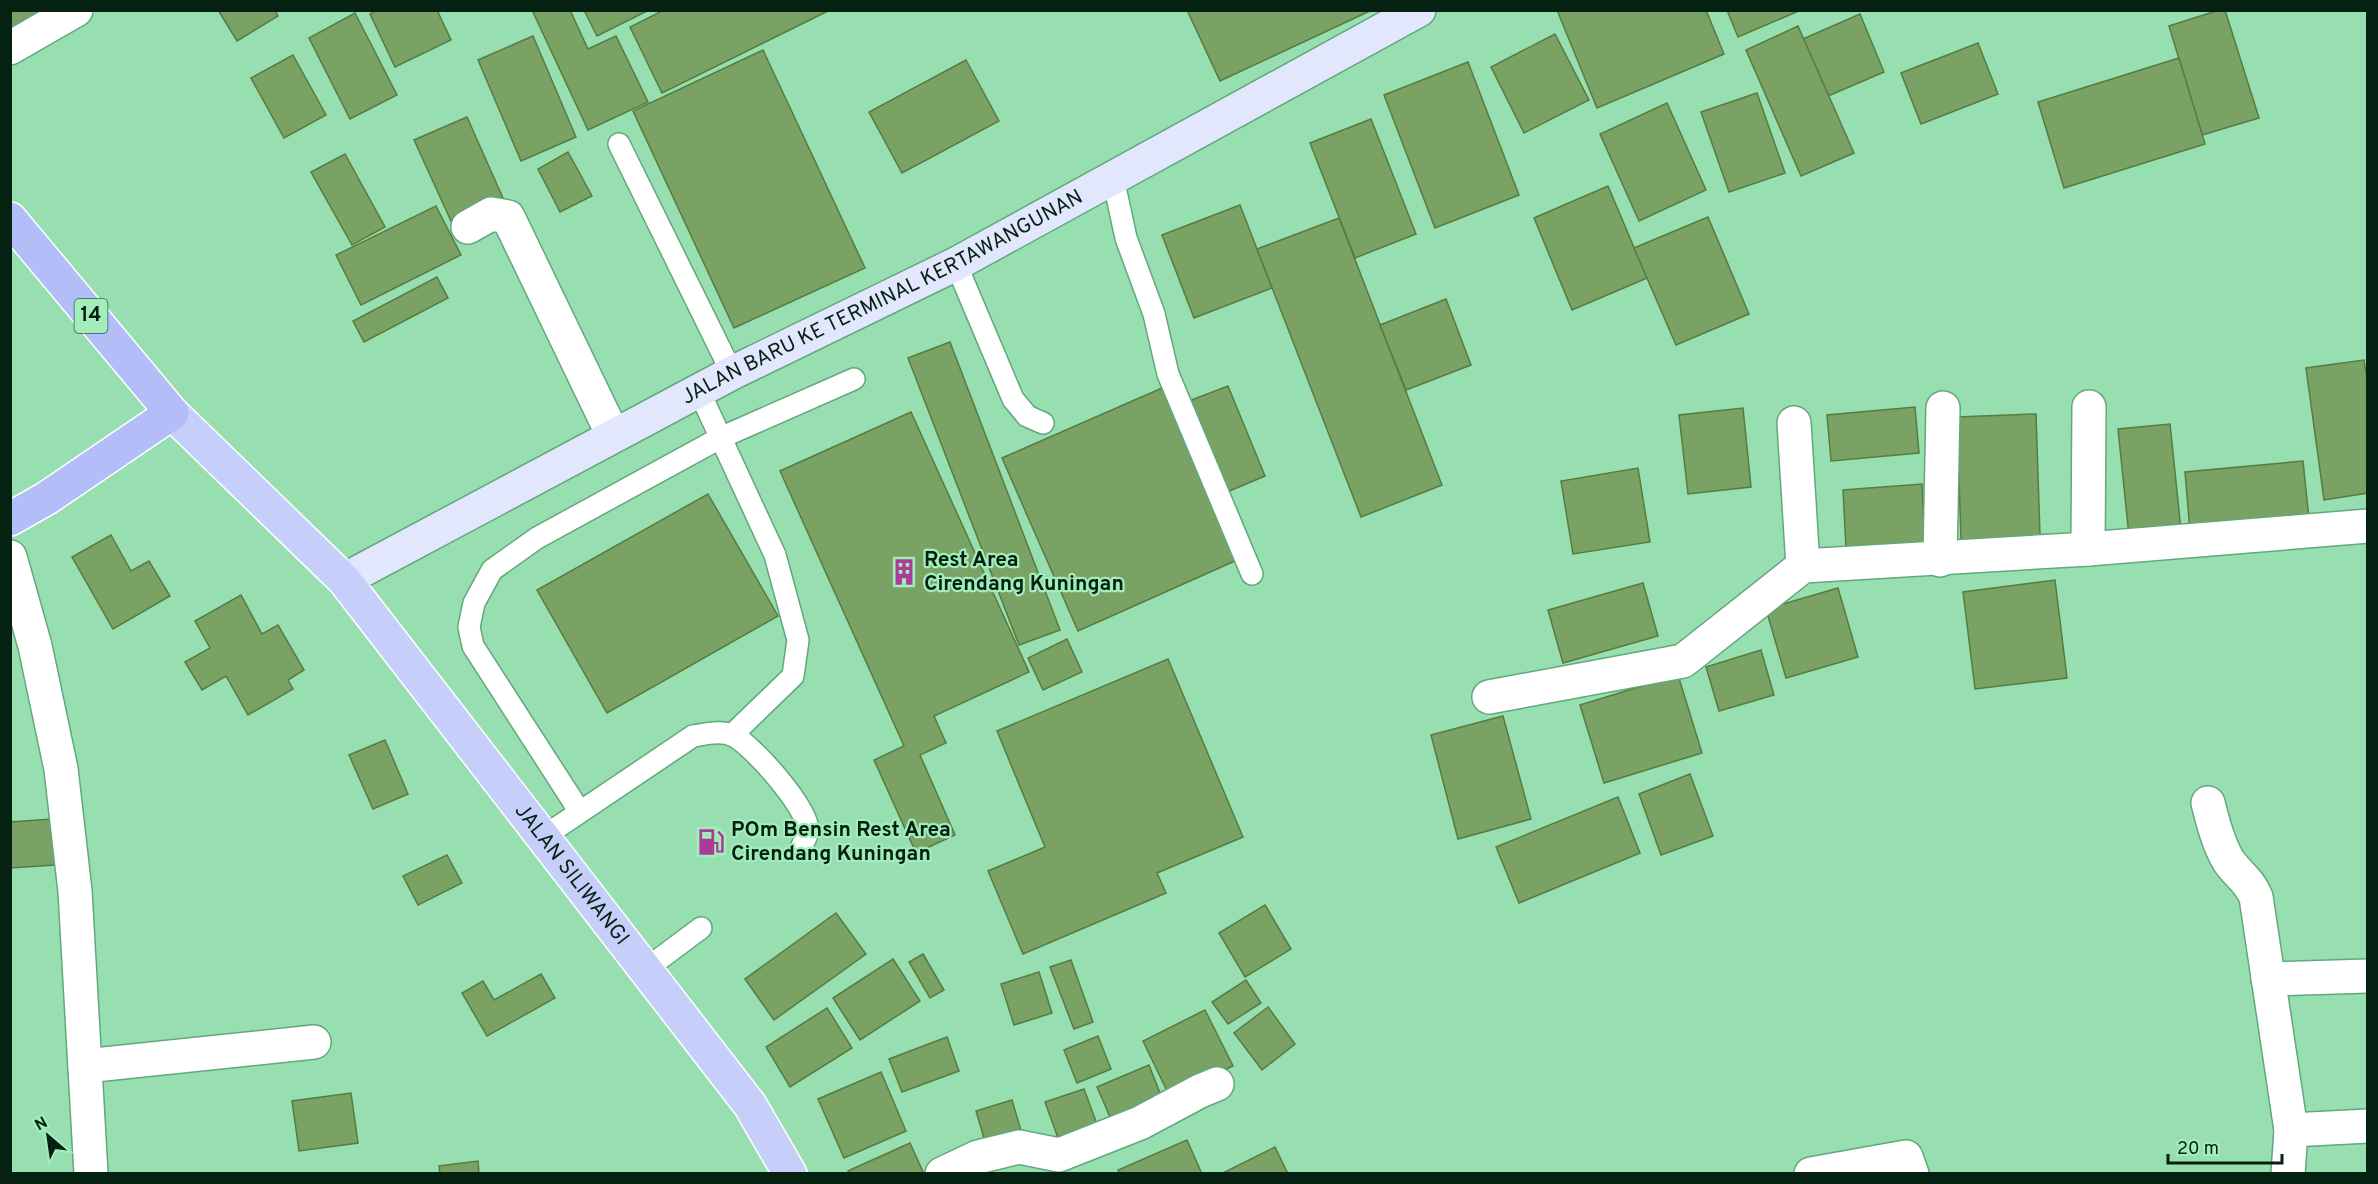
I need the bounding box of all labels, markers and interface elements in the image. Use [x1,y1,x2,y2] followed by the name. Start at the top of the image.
[677,183,1088,411] street label: JALAN BARU KE TERMINAL KERTAWANGUNAN
[74,299,107,333] road number: 14
[924,547,1124,598] place label: Rest Area Cirendang Kuningan
[889,557,919,587] building icon: Rest Area Cirendang Kuningan
[508,798,635,951] street label: JALAN SILIWANGI
[731,817,951,868] place label: POm Bensin Rest Area Cirendang Kuningan
[696,827,726,857] fuel station icon: POm Bensin Rest Area Cirendang Kuningan
[18,1106,78,1166] north arrow
[32,1113,52,1136] text: N
[2168,1127,2282,1165] scale bar
[2177,1138,2219,1161] text: 20 m

